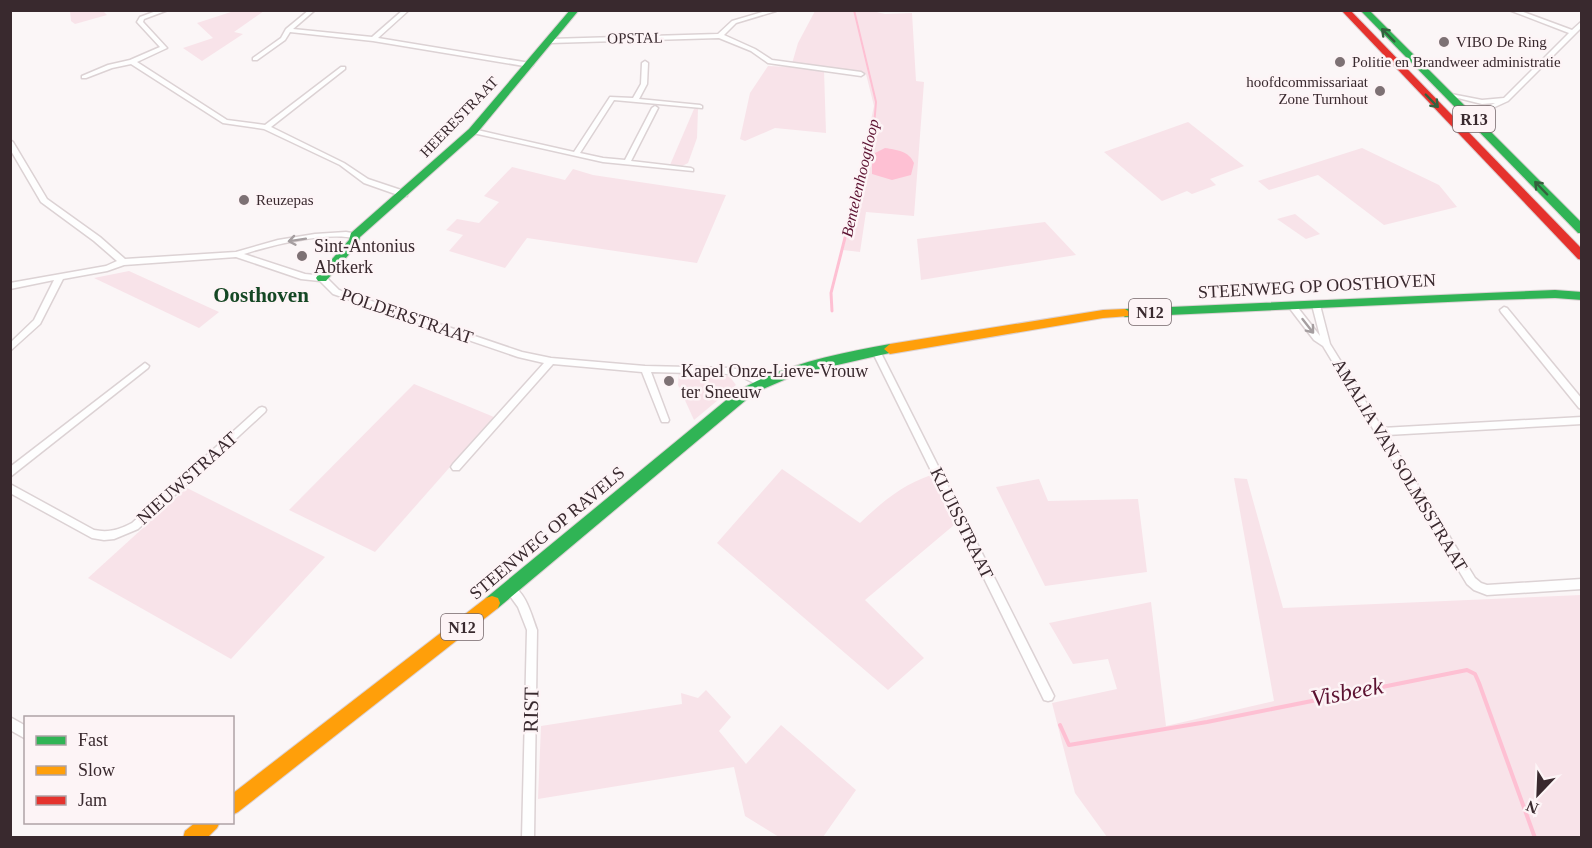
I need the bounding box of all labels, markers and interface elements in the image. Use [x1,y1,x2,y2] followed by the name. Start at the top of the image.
[1381,27,1396,42] one-way arrow
[607,30,663,46] street label: OPSTAL
[1456,34,1547,50] place label: VIBO De Ring
[1437,35,1451,49] marker: VIBO De Ring
[1352,54,1561,70] place label: Politie en Brandweer administratie
[1333,55,1347,69] marker: Politie en Brandweer administratie
[417,74,501,160] street label: HEERESTRAAT
[1246,74,1369,107] place label: hoofdcommissariaat Zone Turnhout
[1373,84,1387,98] marker: hoofdcommissariaat Zone Turnhout
[1425,93,1440,108] one-way arrow
[1453,106,1495,132] road number: R13
[838,117,883,239] water label: Bentelenhoogtloop
[1533,180,1548,195] one-way arrow
[256,192,314,208] place label: Reuzepas
[237,193,251,207] marker: Reuzepas
[288,235,308,246] one-way arrow
[314,236,415,277] place label: Sint-Antonius Abtkerk
[295,249,309,263] marker: Sint-Antonius Abtkerk
[1197,270,1437,302] street label: STEENWEG OP OOSTHOVEN
[213,283,309,307] district label: Oosthoven
[338,284,476,348] street label: POLDERSTRAAT
[1129,299,1171,325] road number: N12
[1302,318,1315,334] one-way arrow
[1328,355,1472,575] street label: AMALIA VAN SOLMSSTRAAT
[681,361,868,402] place label: Kapel Onze-Lieve-Vrouw ter Sneeuw
[662,374,676,388] marker: Kapel Onze-Lieve-Vrouw ter Sneeuw
[133,428,241,528] street label: NIEUWSTRAAT
[465,462,629,604] street label: STEENWEG OP RAVELS
[926,464,998,582] street label: KLUISSTRAAT
[441,614,483,640] road number: N12
[1309,672,1386,712] water label: Visbeek
[519,687,543,733] street label: RIST
[24,716,234,824] legend
[78,730,108,750] text: Fast
[78,760,115,780] text: Slow
[1508,764,1568,824] north arrow
[78,790,107,810] text: Jam
[1523,797,1541,817] text: N

